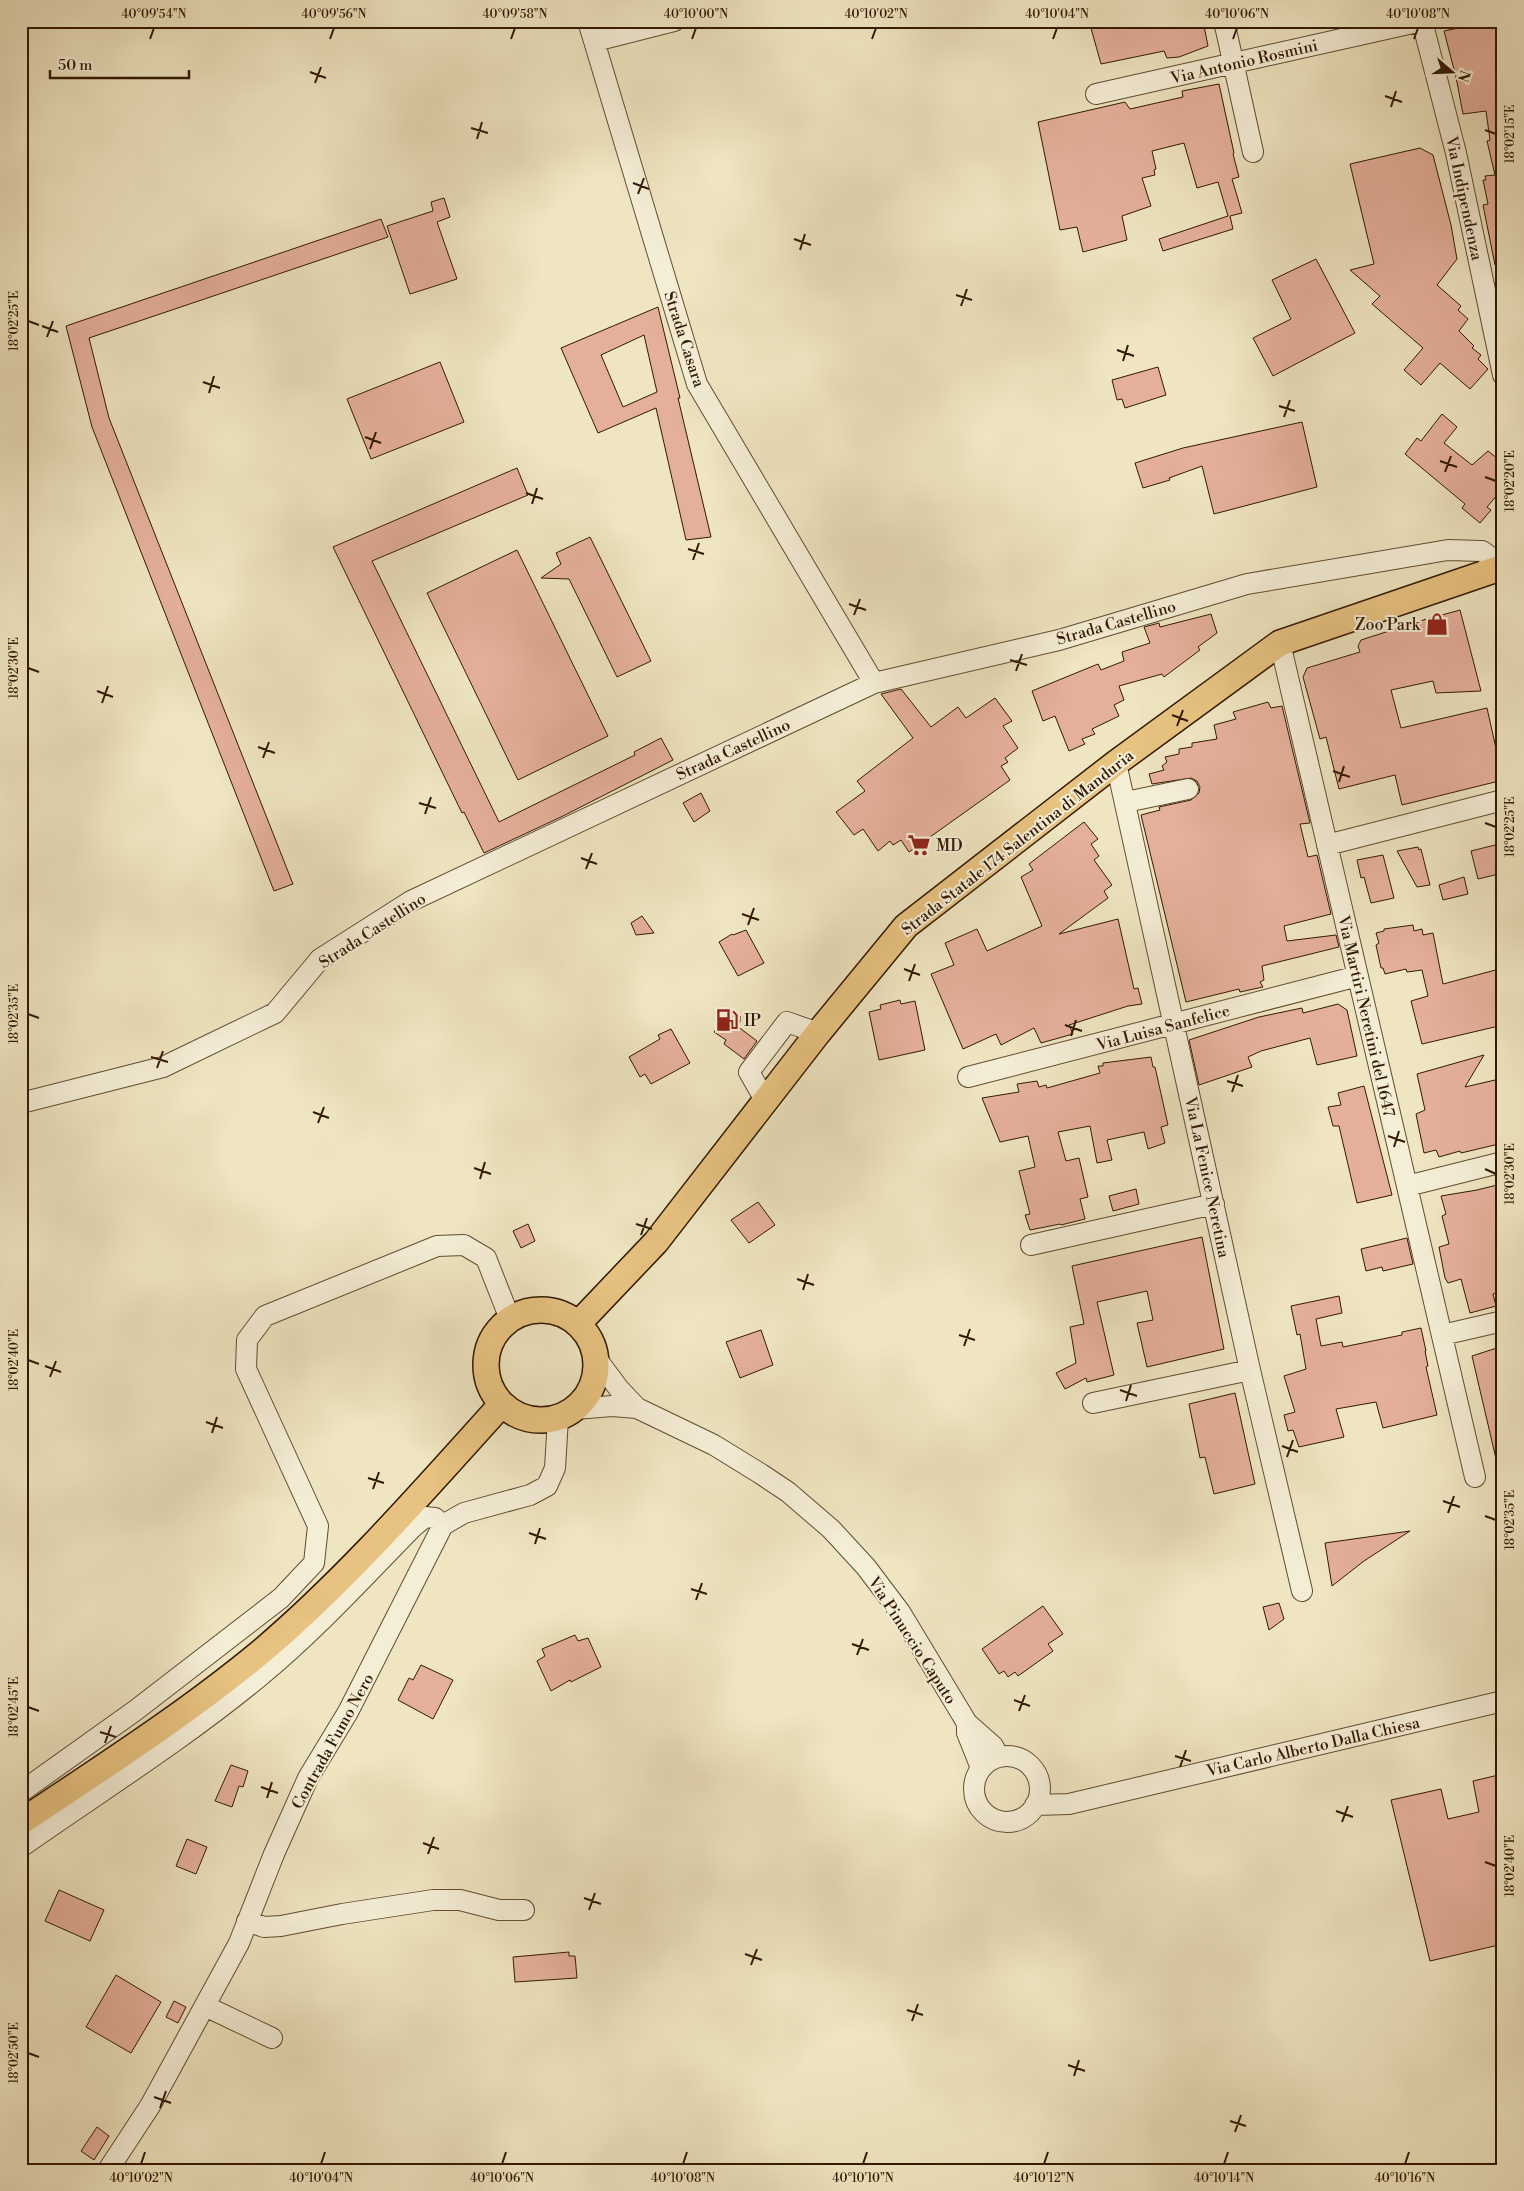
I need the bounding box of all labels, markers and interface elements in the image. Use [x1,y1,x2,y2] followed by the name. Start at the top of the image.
[121,7,187,22] text: 40°09'54"N
[302,7,367,22] text: 40°09'56"N
[482,7,548,22] text: 40°09'58"N
[664,7,728,22] text: 40°10'00"N
[844,7,908,22] text: 40°10'02"N
[1025,7,1089,22] text: 40°10'04"N
[1205,7,1269,22] text: 40°10'06"N
[1386,7,1450,22] text: 40°10'08"N
[1168,35,1320,89] street label: Via Antonio Rosmini
[50,48,189,80] scale bar
[1426,48,1476,98] north arrow
[58,56,92,75] text: 50 m
[1453,68,1474,84] text: N
[1503,105,1518,163] text: 18°02'15"E
[1441,133,1487,263] street label: Via Indipendenza
[659,289,709,391] street label: Strada Casara
[7,291,22,351] text: 18°02'25"E
[1503,450,1518,512] text: 18°02'20"E
[1054,596,1178,650] street label: Strada Castellino
[1424,611,1450,637] shop icon: Zoo Park
[1355,615,1422,635] place label: Zoo Park
[7,637,22,699] text: 18°02'30"E
[673,715,794,785] street label: Strada Castellino
[897,745,1139,940] street label: Strada Statale 174 Salentina di Manduria
[1503,797,1518,857] text: 18°02'25"E
[906,832,932,858] supermarket icon: MD
[936,836,963,856] place label: MD
[315,889,430,973] street label: Strada Castellino
[1333,913,1399,1119] street label: Via Martiri Neretini del 1647
[7,984,22,1044] text: 18°02'35"E
[1093,1001,1232,1056] street label: Via Luisa Sanfelice
[714,1007,740,1033] fuel station icon: IP
[744,1011,761,1031] place label: IP
[1180,1094,1234,1260] street label: Via La Fenice Neretina
[1503,1143,1518,1205] text: 18°02'30"E
[7,1329,22,1391] text: 18°02'40"E
[1503,1490,1518,1550] text: 18°02'35"E
[863,1572,961,1708] street label: Via Pinuccio Caputo
[287,1670,378,1813] street label: Contrada Fumo Nero
[7,1677,22,1737] text: 18°02'45"E
[1204,1712,1423,1782] street label: Via Carlo Alberto Dalla Chiesa
[1503,1835,1518,1897] text: 18°02'40"E
[7,2022,22,2084] text: 18°02'50"E
[109,2171,173,2186] text: 40°10'02"N
[289,2171,353,2186] text: 40°10'04"N
[470,2171,534,2186] text: 40°10'06"N
[651,2171,715,2186] text: 40°10'08"N
[832,2171,894,2186] text: 40°10'10"N
[1014,2171,1074,2186] text: 40°10'12"N
[1194,2171,1254,2186] text: 40°10'14"N
[1375,2171,1435,2186] text: 40°10'16"N

